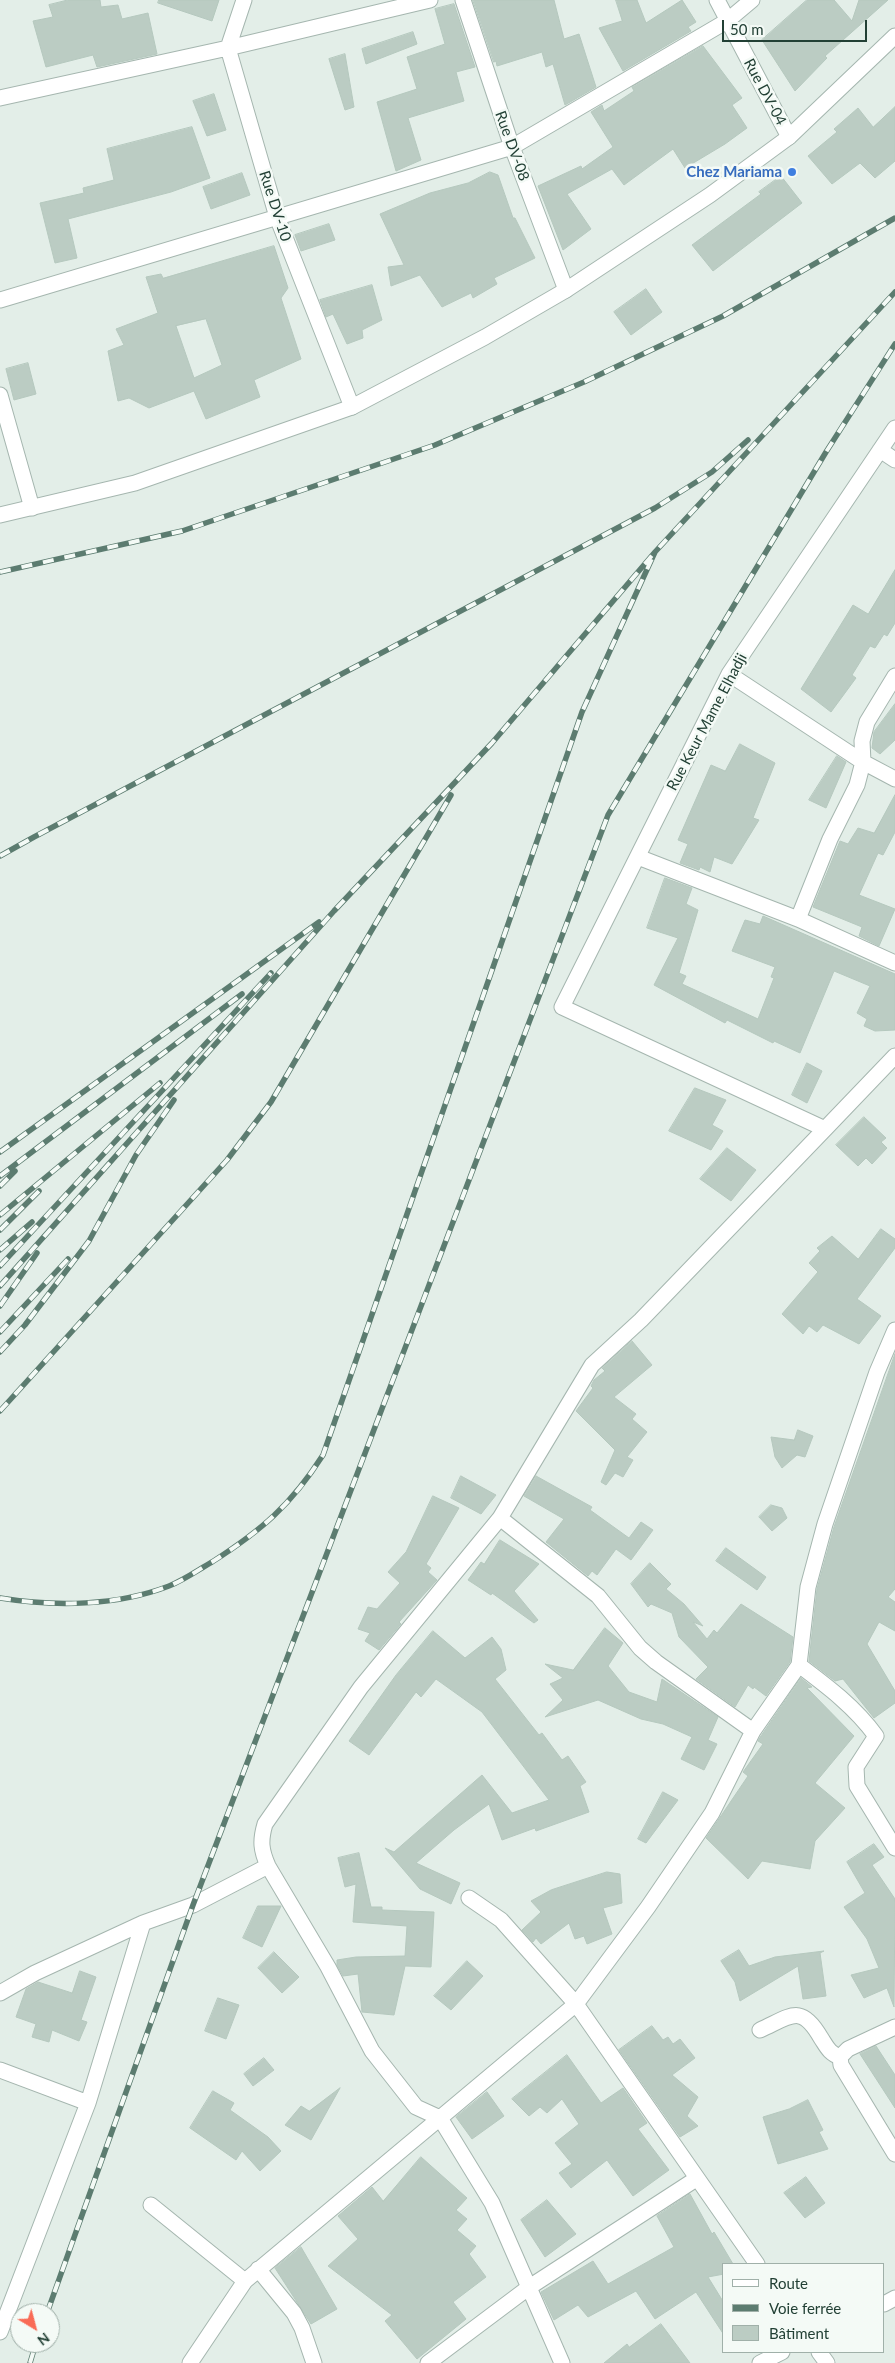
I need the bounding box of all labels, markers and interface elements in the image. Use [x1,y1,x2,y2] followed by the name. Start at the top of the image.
[725,10,870,42] scale bar
[730,20,764,38] text: 50 m
[740,56,790,128] street label: Rue DV-04
[491,109,533,183] street label: Rue DV-08
[686,163,782,181] place label: Chez Mariama
[786,166,798,178] marker: Chez Mariama
[255,169,295,243] street label: Rue DV-10
[663,650,751,794] street label: Rue Keur Mame Elhadji
[722,2263,885,2353] legend
[769,2274,808,2292] text: Route
[769,2299,841,2317] text: Voie ferrée
[10,2303,60,2353] north arrow
[769,2324,829,2342] text: Bâtiment
[34,2330,53,2350] text: N

